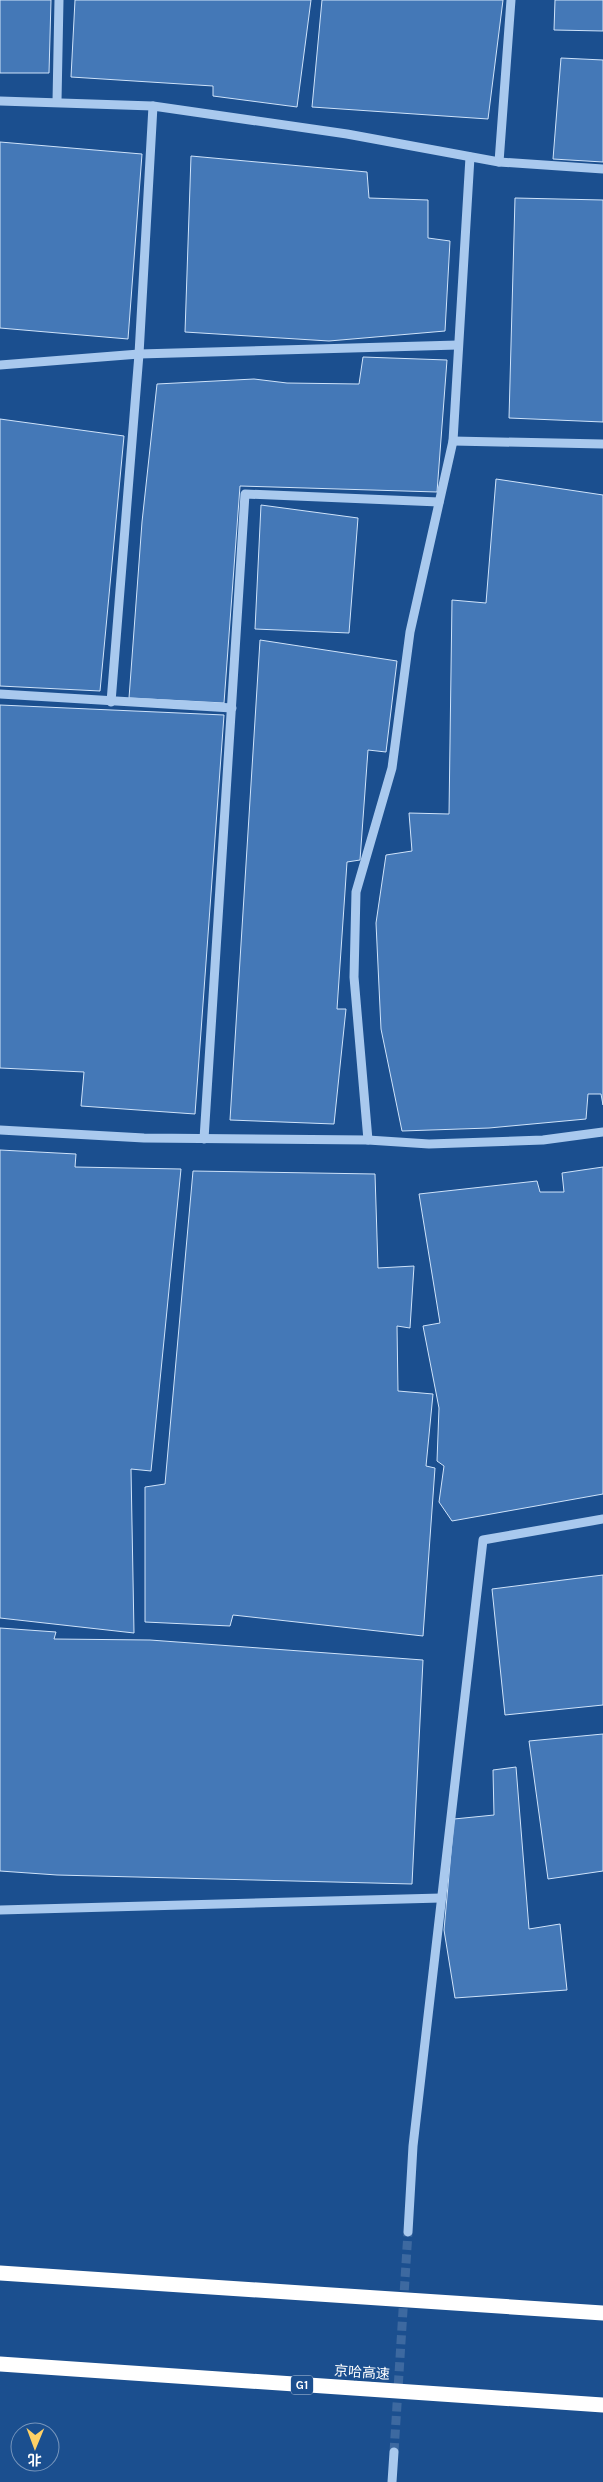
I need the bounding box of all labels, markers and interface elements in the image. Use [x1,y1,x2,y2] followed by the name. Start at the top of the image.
[333,2362,390,2383] street label: 京哈高速
[291,2376,313,2394] road number: G1
[10,2422,60,2472] north arrow
[28,2451,42,2468] text: 北

